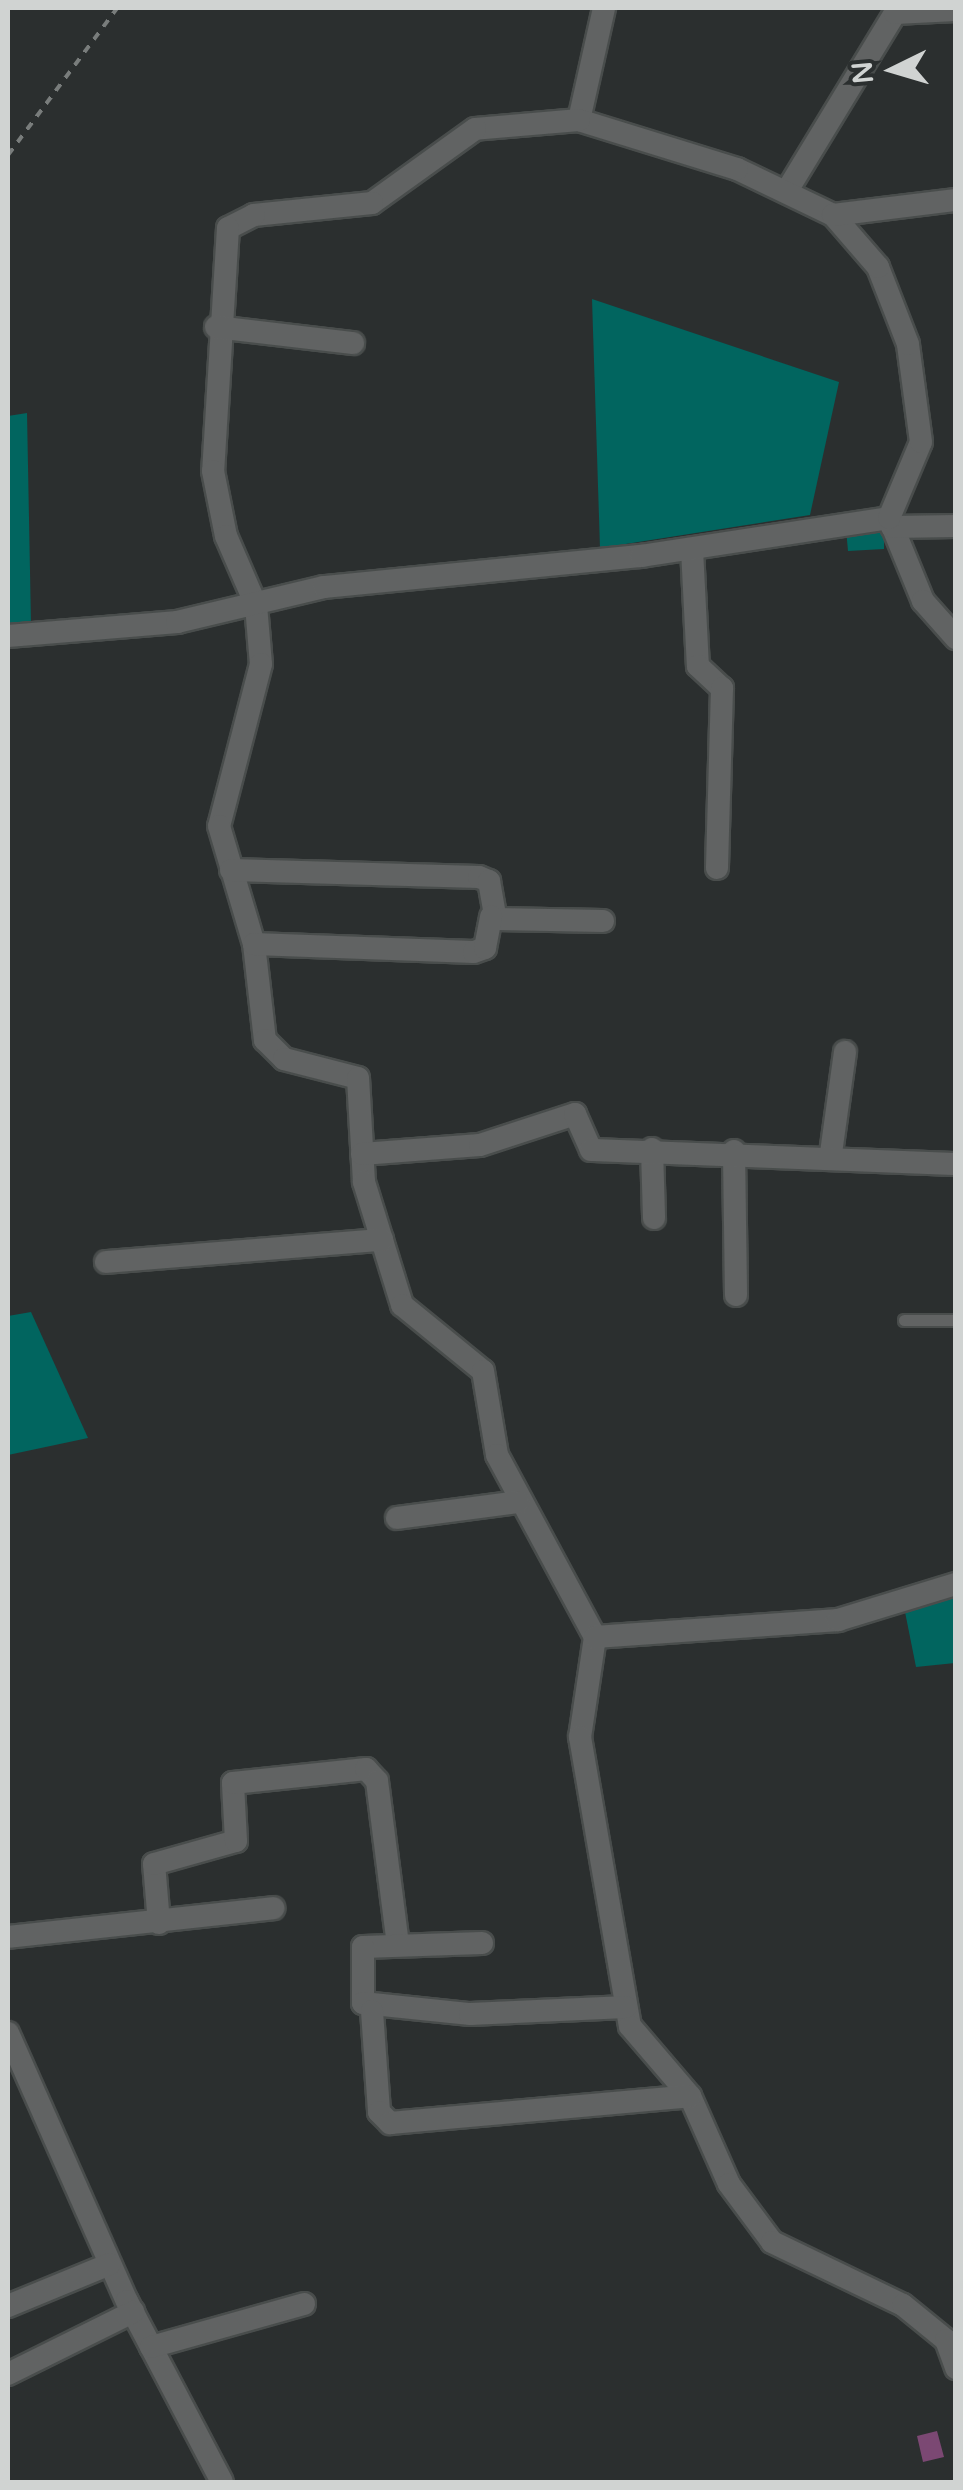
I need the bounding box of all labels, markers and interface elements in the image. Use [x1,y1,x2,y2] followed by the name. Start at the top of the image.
[843,20,943,120] north arrow
[845,60,881,85] text: N

